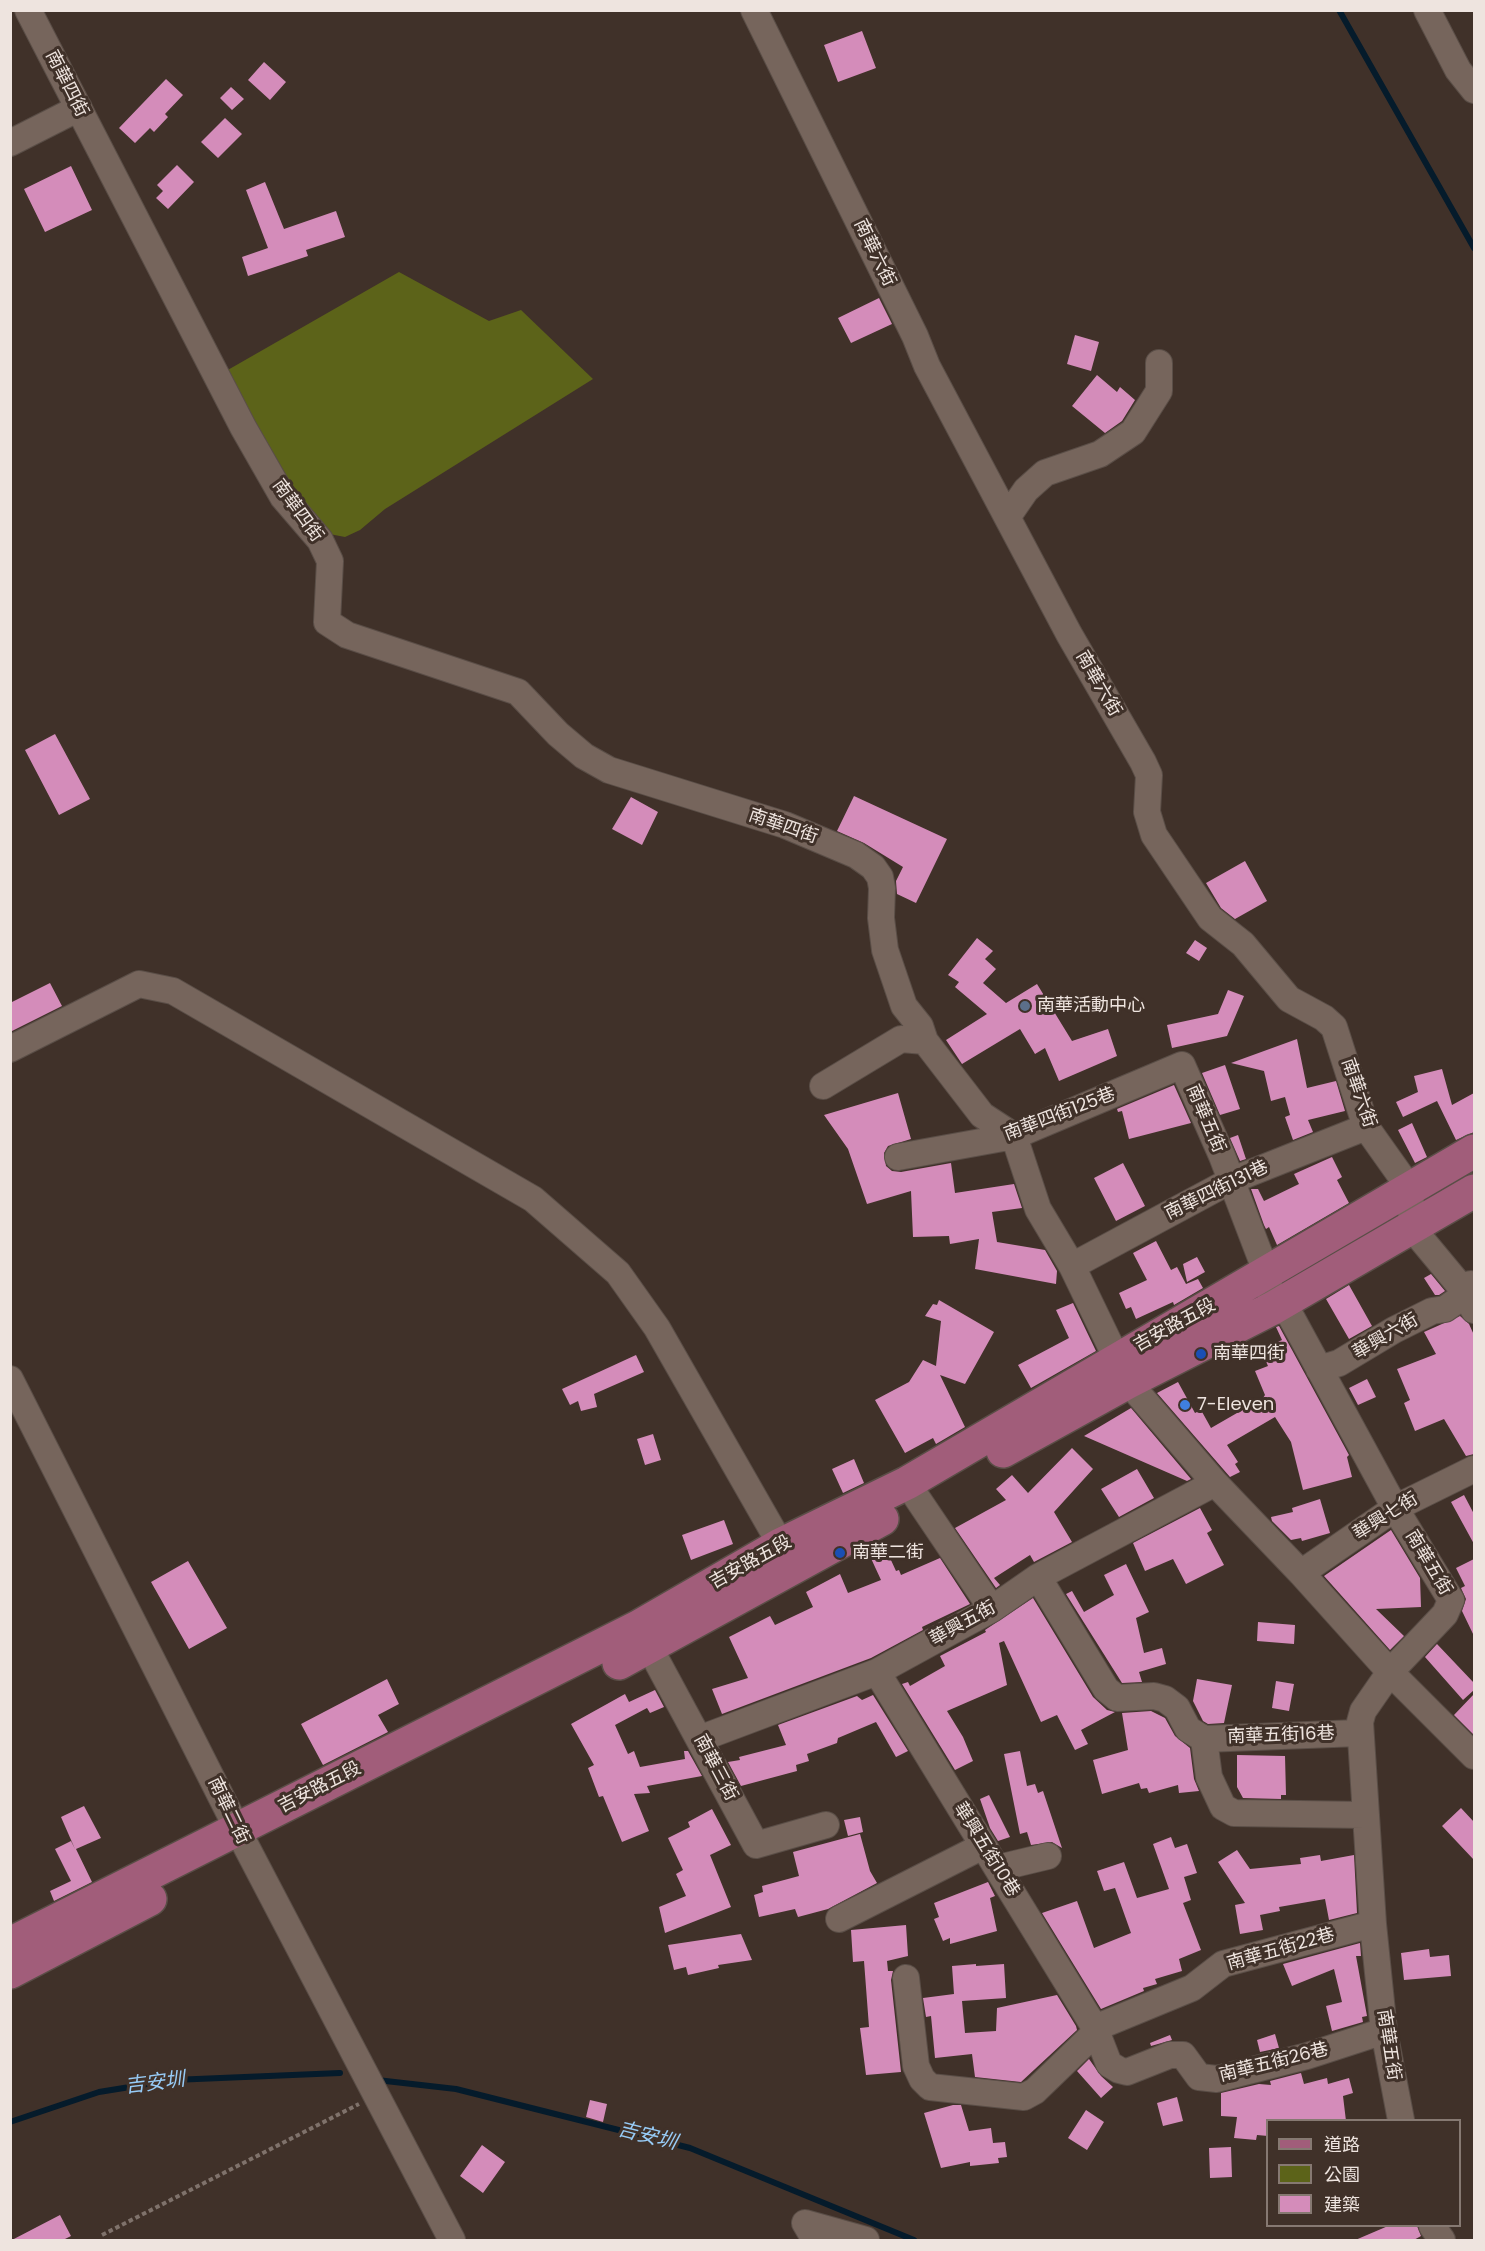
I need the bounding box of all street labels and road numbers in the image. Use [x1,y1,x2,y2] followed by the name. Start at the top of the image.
[40,47,92,121] street label: 南華四街
[849,216,899,290] street label: 南華六街
[267,476,327,546] street label: 南華四街
[1071,647,1125,721] street label: 南華六街
[745,805,821,849] street label: 南華四街
[1336,1055,1380,1131] street label: 南華六街
[1181,1082,1229,1156] street label: 南華五街
[1001,1084,1119,1146] street label: 南華四街125巷
[1162,1157,1272,1225] street label: 南華四街131巷
[1130,1295,1220,1357] street label: 吉安路五段
[1349,1310,1423,1364] street label: 華興六街
[1350,1489,1422,1545] street label: 華興七街
[1400,1527,1456,1599] street label: 南華五街
[706,1532,796,1594] street label: 吉安路五段
[926,1597,1000,1651] street label: 華興五街
[1227,1723,1335,1749] street label: 南華五街16巷
[689,1731,741,1805] street label: 南華三街
[275,1758,365,1818] street label: 吉安路五段
[203,1774,253,1848] street label: 南華二街
[948,1799,1024,1901] street label: 華興五街10巷
[1225,1924,1337,1976] street label: 南華五街22巷
[1372,2008,1404,2082] street label: 南華五街
[1217,2039,1331,2087] street label: 南華五街26巷

